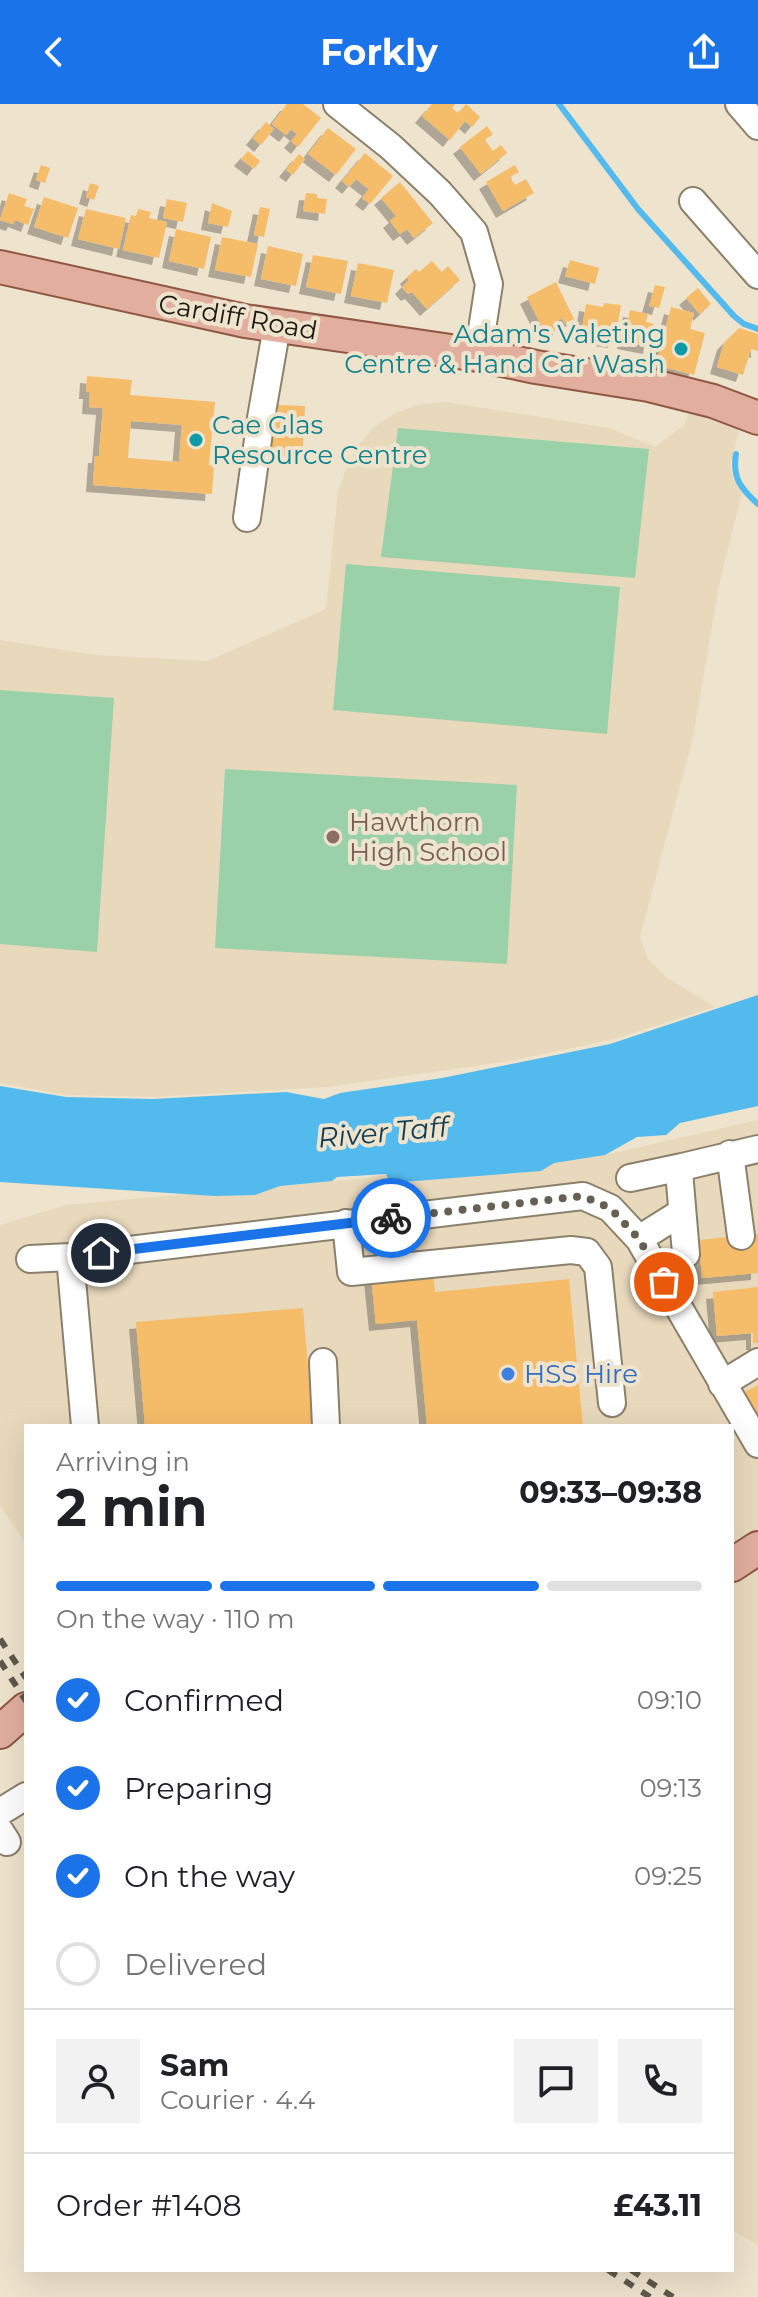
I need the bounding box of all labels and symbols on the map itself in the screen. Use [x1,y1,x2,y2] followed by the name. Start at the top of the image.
[156,287,320,347] street label: Cardiff Road
[344,318,665,380] place label: Adam's Valeting Centre & Hand Car Wash
[672,340,690,358] marker: Adam's Valeting Centre & Hand Car Wash
[212,409,427,471] place label: Cae Glas Resource Centre
[187,431,205,449] marker: Cae Glas Resource Centre
[349,806,507,868] place label: Hawthorn High School
[324,828,342,846] marker: Hawthorn High School
[316,1109,453,1155] water label: River Taff
[351,1178,431,1258] courier
[67,1219,135,1287] pin
[630,1248,698,1316] pin
[524,1358,638,1390] place label: HSS Hire
[499,1365,517,1383] marker: HSS Hire

